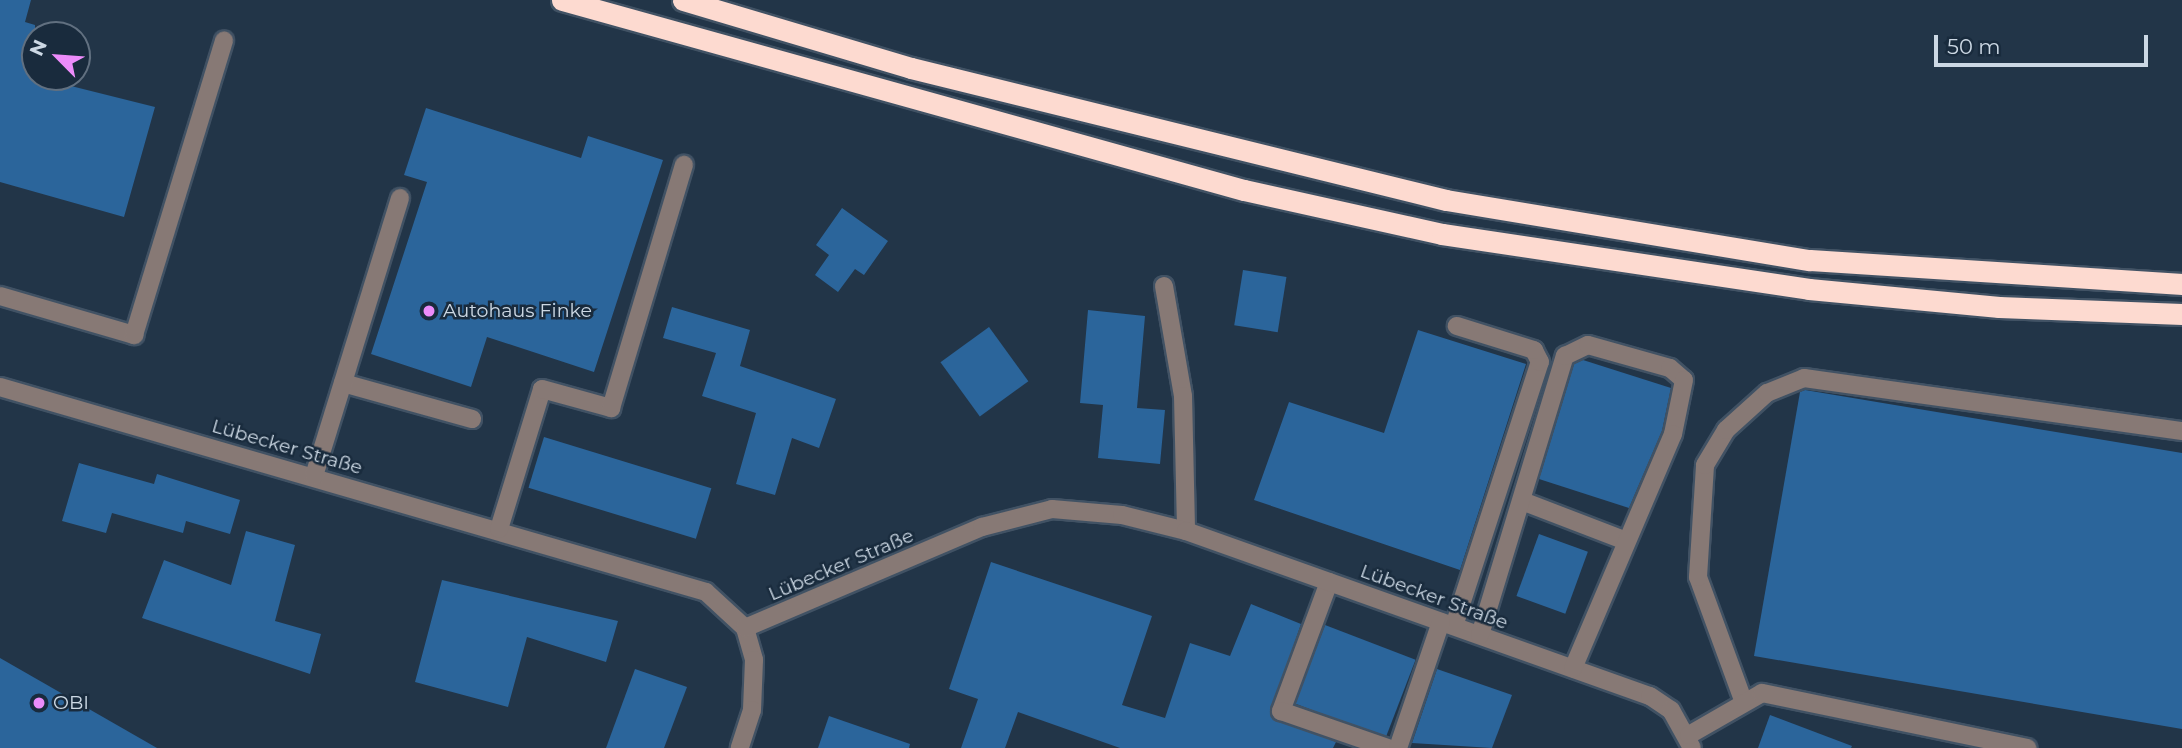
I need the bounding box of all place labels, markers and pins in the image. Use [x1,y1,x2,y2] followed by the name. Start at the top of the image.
[443,300,592,322] place label: Autohaus Finke
[421,303,437,319] marker: Autohaus Finke
[53,692,89,714] place label: OBI
[31,695,47,711] marker: OBI

